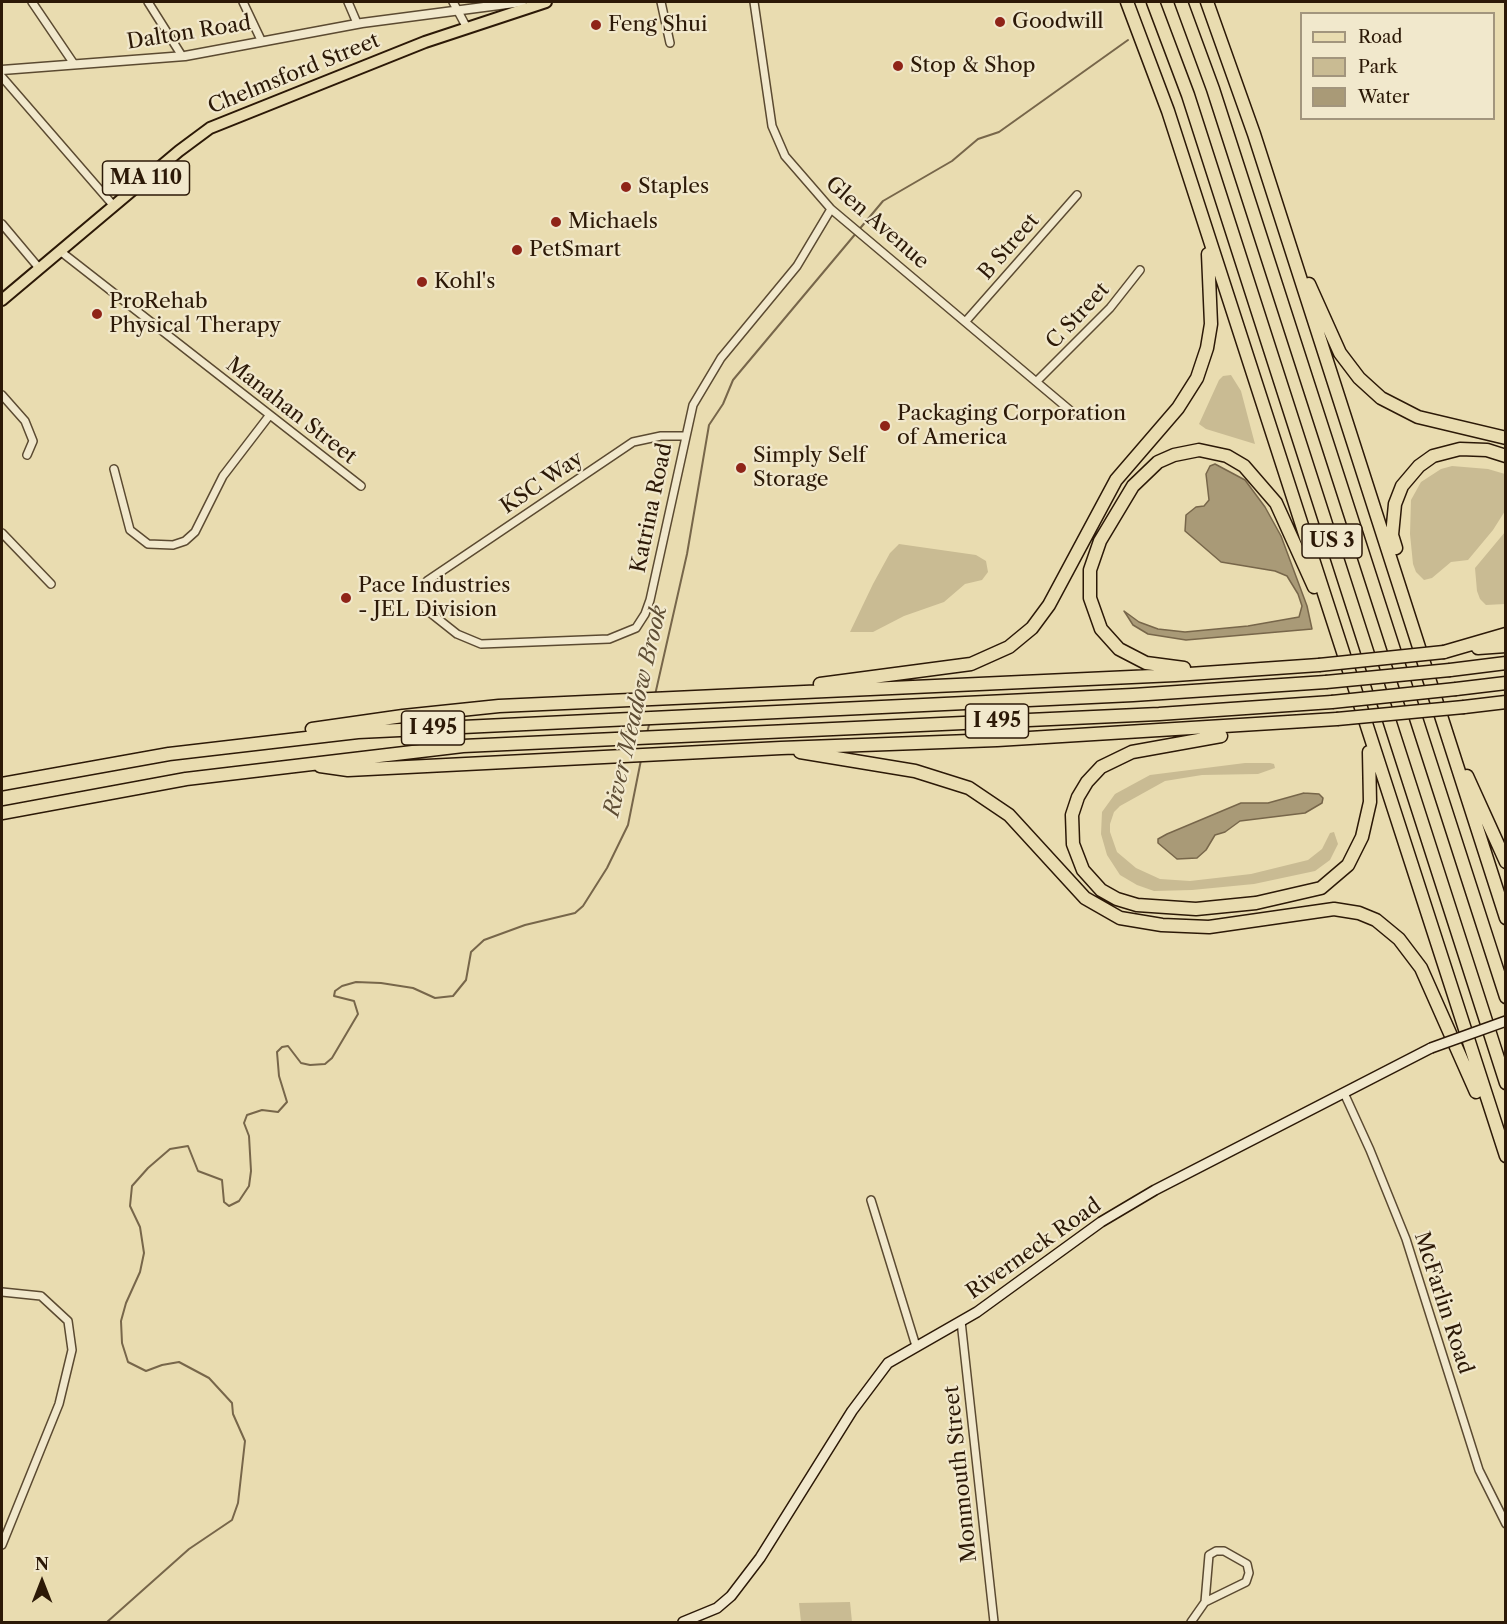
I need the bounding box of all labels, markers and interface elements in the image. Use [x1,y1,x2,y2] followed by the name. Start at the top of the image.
[1012,9,1103,35] place label: Goodwill
[125,11,253,55] street label: Dalton Road
[608,12,707,38] place label: Feng Shui
[1300,12,1495,120] legend
[993,15,1007,29] marker: Goodwill
[589,18,603,32] marker: Feng Shui
[1358,26,1403,48] text: Road
[205,28,383,120] street label: Chelmsford Street
[910,53,1035,79] place label: Stop & Shop
[1358,56,1397,78] text: Park
[891,59,905,73] marker: Stop & Shop
[1358,86,1410,108] text: Water
[102,161,190,195] road number: MA 110
[820,171,934,275] street label: Glen Avenue
[638,174,709,200] place label: Staples
[619,180,633,194] marker: Staples
[568,209,658,235] place label: Michaels
[973,209,1045,285] street label: B Street
[549,215,563,229] marker: Michaels
[529,237,621,263] place label: PetSmart
[510,243,524,257] marker: PetSmart
[434,269,495,295] place label: Kohl's
[415,275,429,289] marker: Kohl's
[1041,278,1115,354] street label: C Street
[109,289,281,339] place label: ProRehab Physical Therapy
[90,307,104,321] marker: ProRehab Physical Therapy
[221,352,361,470] street label: Manahan Street
[897,401,1126,451] place label: Packaging Corporation of America
[878,419,892,433] marker: Packaging Corporation of America
[626,441,678,575] street label: Katrina Road
[753,443,866,493] place label: Simply Self Storage
[496,446,588,520] street label: KSC Way
[734,461,748,475] marker: Simply Self Storage
[1302,524,1362,558] road number: US 3
[358,573,510,623] place label: Pace Industries - JEL Division
[339,591,353,605] marker: Pace Industries - JEL Division
[599,603,673,819] water label: River Meadow Brook
[966,704,1028,738] road number: I 495
[402,711,464,745] road number: I 495
[962,1193,1106,1305] street label: Riverneck Road
[1408,1229,1478,1377] street label: McFarlin Road
[939,1384,983,1564] street label: Monmouth Street
[12,1552,72,1612] north arrow
[35,1554,49,1574] text: N

